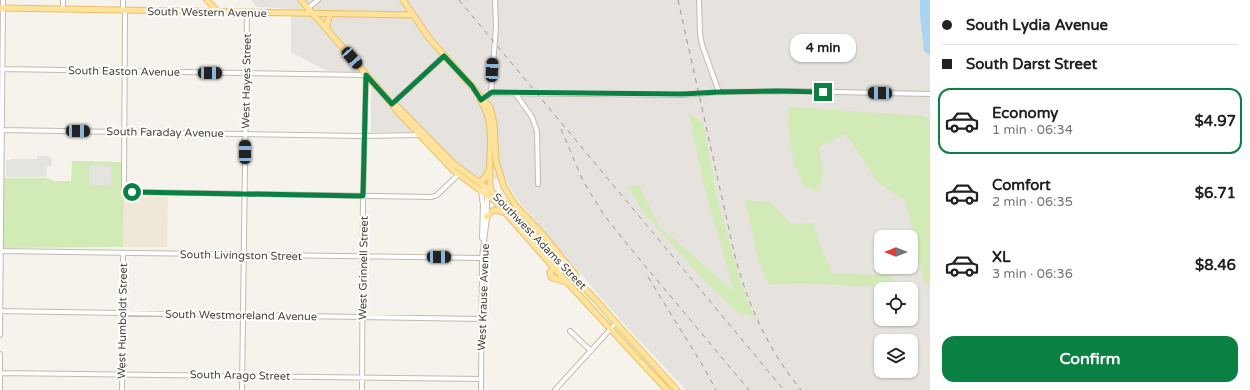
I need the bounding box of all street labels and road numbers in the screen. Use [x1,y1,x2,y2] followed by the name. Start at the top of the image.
[147,5,267,20] street label: South Western Avenue
[239,33,254,129] street label: West Hayes Street
[68,64,180,79] street label: South Easton Avenue
[106,125,224,140] street label: South Faraday Avenue
[490,190,589,292] street label: Southwest Adams Street
[356,216,371,320] street label: West Grinnell Street
[475,243,492,351] street label: West Krause Avenue
[180,248,302,263] street label: South Livingston Street
[115,263,130,379] street label: West Humboldt Street
[165,308,317,323] street label: South Westmoreland Avenue
[190,368,290,383] street label: South Arago Street

